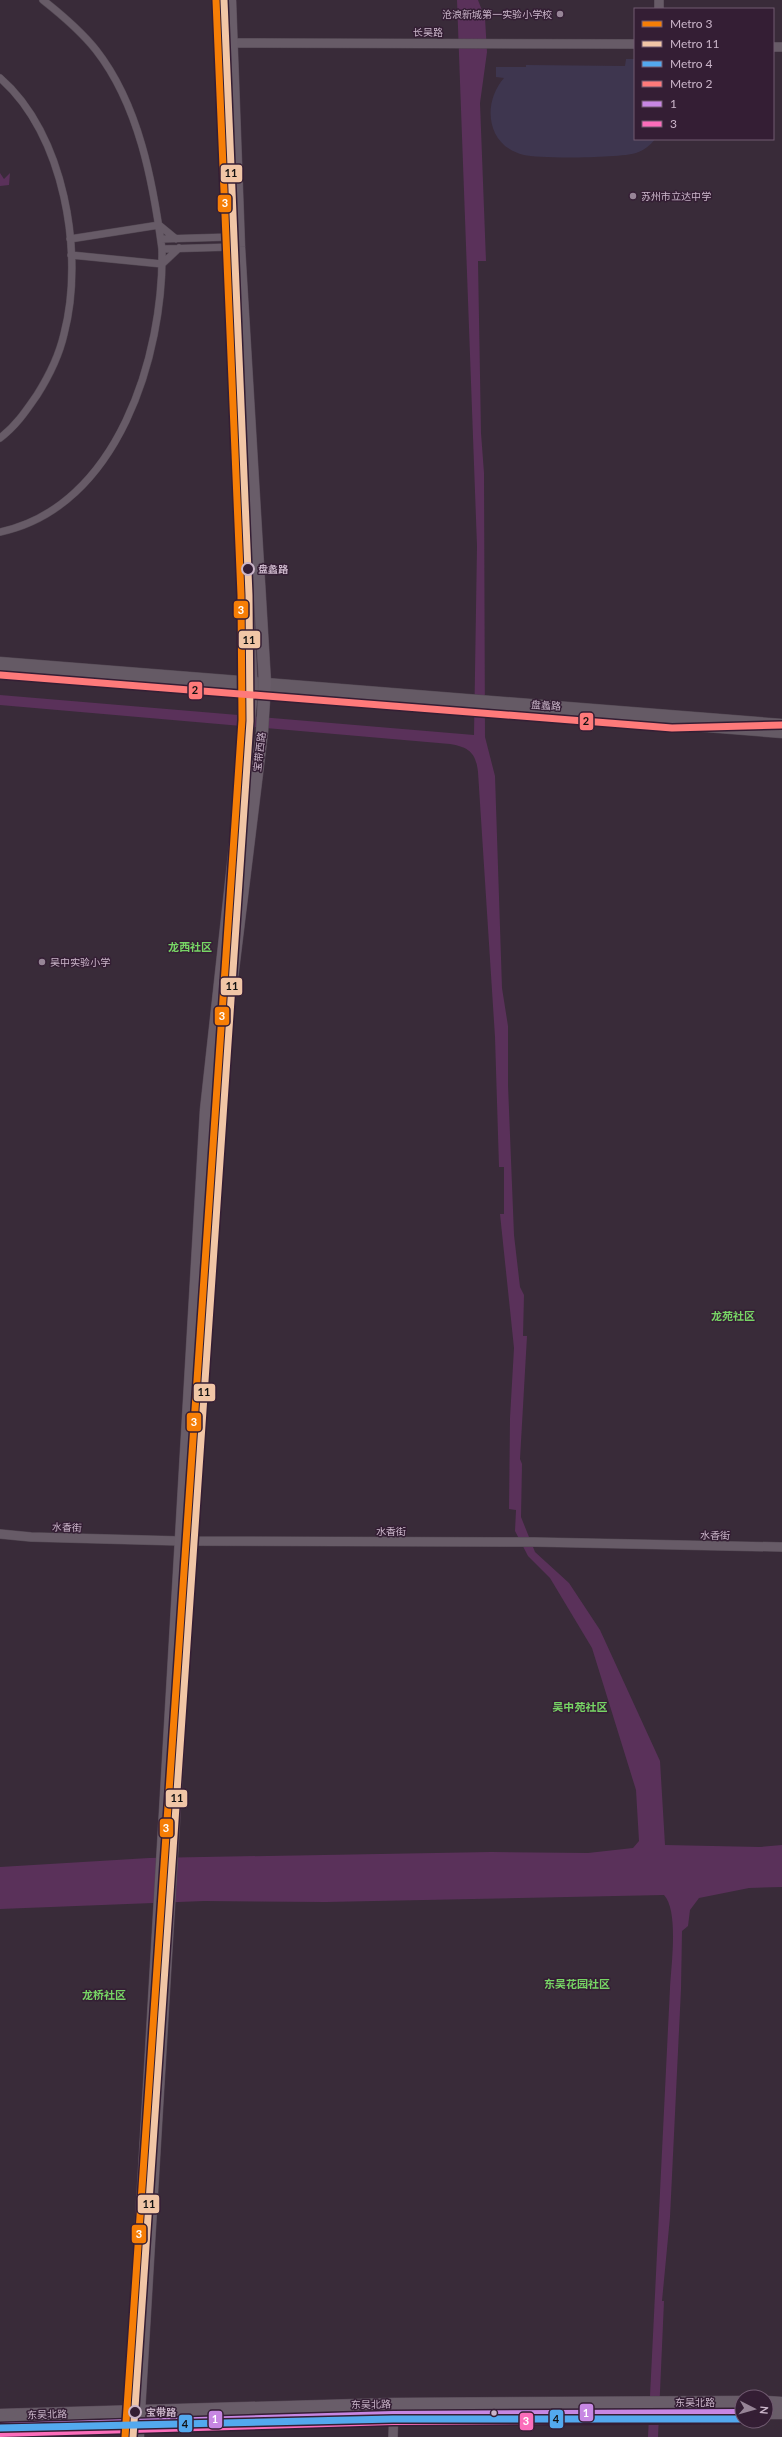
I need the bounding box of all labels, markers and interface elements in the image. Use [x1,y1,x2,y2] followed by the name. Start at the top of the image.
[442,8,552,20] place label: 沧浪新城第一实验小学校
[634,8,774,140] legend
[555,9,565,19] marker: 沧浪新城第一实验小学校
[670,16,713,31] text: Metro 3
[413,26,443,38] street label: 长吴路
[670,36,720,51] text: Metro 11
[670,56,713,71] text: Metro 4
[670,76,713,91] text: Metro 2
[670,96,677,111] text: 1
[670,116,677,131] text: 3
[220,164,243,183] line badge: 11
[225,166,237,179] text: 11
[641,190,711,202] place label: 苏州市立达中学
[628,191,638,201] marker: 苏州市立达中学
[217,194,232,213] line badge: 3
[222,196,228,209] text: 3
[241,562,255,576] marker: 盘蠡路
[258,563,289,575] place label: 盘蠡路
[233,600,249,619] line badge: 3
[238,603,244,616] text: 3
[238,630,261,649] line badge: 11
[243,633,255,646] text: 11
[188,681,203,700] line badge: 2
[192,683,198,696] text: 2
[531,698,561,712] street label: 盘蠡路
[579,712,594,731] line badge: 2
[583,714,589,727] text: 2
[251,731,267,773] street label: 宝带西路
[168,940,212,953] district label: 龙西社区
[50,956,110,968] place label: 吴中实验小学
[37,957,47,967] marker: 吴中实验小学
[220,977,243,996] line badge: 11
[226,979,238,992] text: 11
[214,1006,230,1026] line badge: 3
[219,1009,225,1022] text: 3
[711,1309,755,1322] district label: 龙苑社区
[193,1383,216,1402] line badge: 11
[198,1385,210,1398] text: 11
[186,1412,202,1432] line badge: 3
[191,1415,197,1428] text: 3
[52,1520,82,1534] street label: 水香街
[376,1525,406,1537] street label: 水香街
[700,1529,730,1541] street label: 水香街
[553,1700,608,1713] district label: 吴中苑社区
[165,1789,188,1808] line badge: 11
[171,1791,183,1804] text: 11
[159,1818,174,1838] line badge: 3
[163,1821,169,1834] text: 3
[544,1977,610,1990] district label: 东吴花园社区
[82,1988,126,2001] district label: 龙桥社区
[137,2194,160,2214] line badge: 11
[143,2197,155,2210] text: 11
[131,2224,147,2244] line badge: 3
[136,2227,142,2240] text: 3
[734,2389,774,2429] north arrow
[675,2396,715,2408] street label: 东吴北路
[351,2398,391,2410] street label: 东吴北路
[579,2403,594,2422] line badge: 1
[128,2405,142,2419] marker: 宝带路
[758,2405,771,2415] text: N
[146,2406,177,2418] place label: 宝带路
[583,2406,589,2419] text: 1
[27,2407,67,2421] street label: 东吴北路
[489,2408,499,2418] unlabelled marker
[549,2409,564,2429] line badge: 4
[208,2410,223,2429] line badge: 1
[212,2412,218,2425] text: 1
[519,2412,534,2431] line badge: 3
[553,2412,560,2425] text: 4
[178,2414,193,2433] line badge: 4
[523,2414,529,2427] text: 3
[182,2417,189,2430] text: 4

